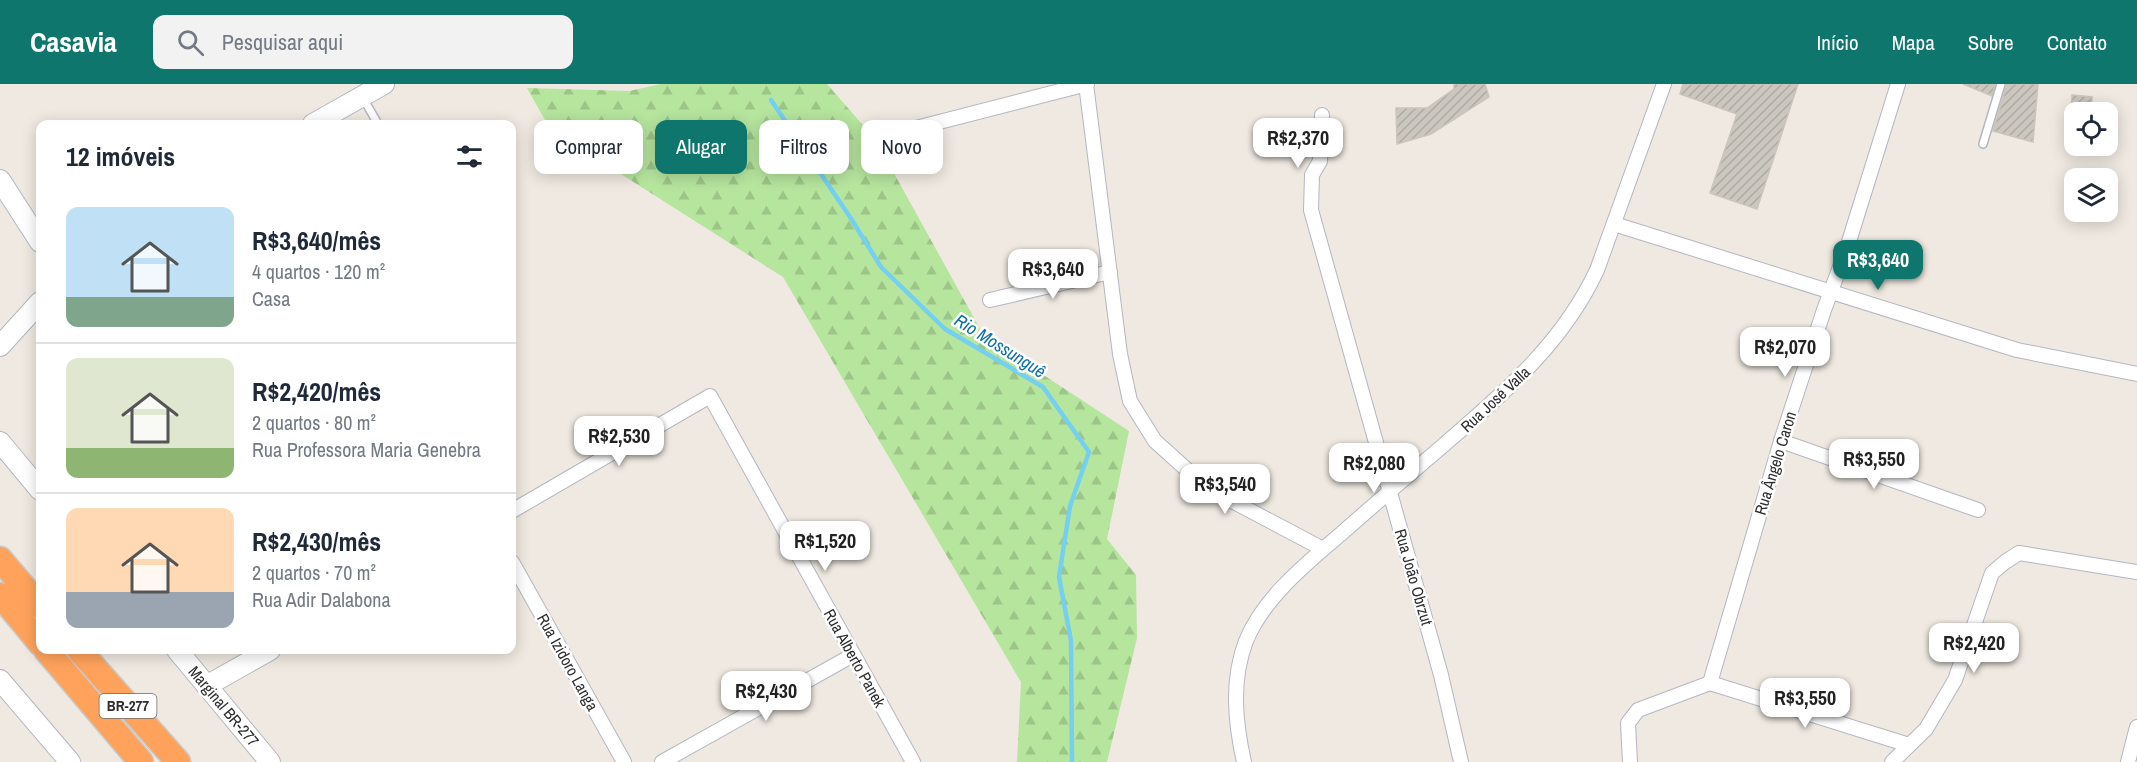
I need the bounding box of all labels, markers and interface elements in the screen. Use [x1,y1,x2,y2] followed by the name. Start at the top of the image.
[153,15,573,69] search box
[30,23,117,61] text: Casavia
[174,26,207,59] icon: search
[222,27,343,57] text: Pesquisar aqui
[1817,28,1859,57] text: Início
[1892,28,1935,57] text: Mapa
[1968,28,2014,57] text: Sobre
[2047,28,2107,57] text: Contato
[2064,102,2118,222] map controls
[2064,102,2118,156] button: locate
[1243,118,1353,169] pin: R$2,370
[534,120,643,174] chip: Comprar
[655,120,747,174] chip: Alugar
[759,120,849,174] chip: Filtros
[861,120,943,174] chip: Novo
[1267,124,1329,151] text: R$2,370
[66,139,175,174] text: 12 imóveis
[453,140,486,173] icon: filters
[2064,168,2118,222] button: layers
[252,223,381,258] text: R$3,640/mês
[114,231,186,303] icon: home
[1823,240,1933,291] pin: R$3,640
[1847,246,1909,273] text: R$3,640
[998,249,1108,300] pin: R$3,640
[1022,255,1084,282] text: R$3,640
[252,258,385,285] text: 4 quartos · 120 m²
[252,285,290,312] text: Casa
[950,308,1051,384] water label: Rio Mossunguê
[1730,327,1840,378] pin: R$2,070
[1754,333,1816,360] text: R$2,070
[1456,361,1535,437] street label: Rua José Valla
[252,374,381,409] text: R$2,420/mês
[114,382,186,454] icon: home
[252,409,376,436] text: 2 quartos · 80 m²
[1749,409,1801,517] street label: Rua Ângelo Caron
[564,416,674,467] pin: R$2,530
[588,422,650,449] text: R$2,530
[252,436,481,463] text: Rua Professora Maria Genebra
[1819,439,1929,490] pin: R$3,550
[1319,443,1429,494] pin: R$2,080
[1843,445,1905,472] text: R$3,550
[1343,449,1405,476] text: R$2,080
[1170,464,1280,515] pin: R$3,540
[1194,470,1256,497] text: R$3,540
[770,521,880,572] pin: R$1,520
[252,524,381,559] text: R$2,430/mês
[1390,526,1438,628] street label: Rua João Obrzut
[794,527,856,554] text: R$1,520
[114,532,186,604] icon: home
[252,559,376,586] text: 2 quartos · 70 m²
[252,586,391,613] text: Rua Adir Dalabona
[819,605,891,712] street label: Rua Alberto Panek
[532,609,604,715] street label: Rua Izidoro Langa
[1919,623,2029,674] pin: R$2,420
[1943,629,2005,656] text: R$2,420
[184,661,264,751] street label: Marginal BR-277
[711,671,821,722] pin: R$2,430
[735,677,797,704] text: R$2,430
[1750,678,1860,729] pin: R$3,550
[1774,684,1836,711] text: R$3,550
[100,694,156,718] road number: BR-277

